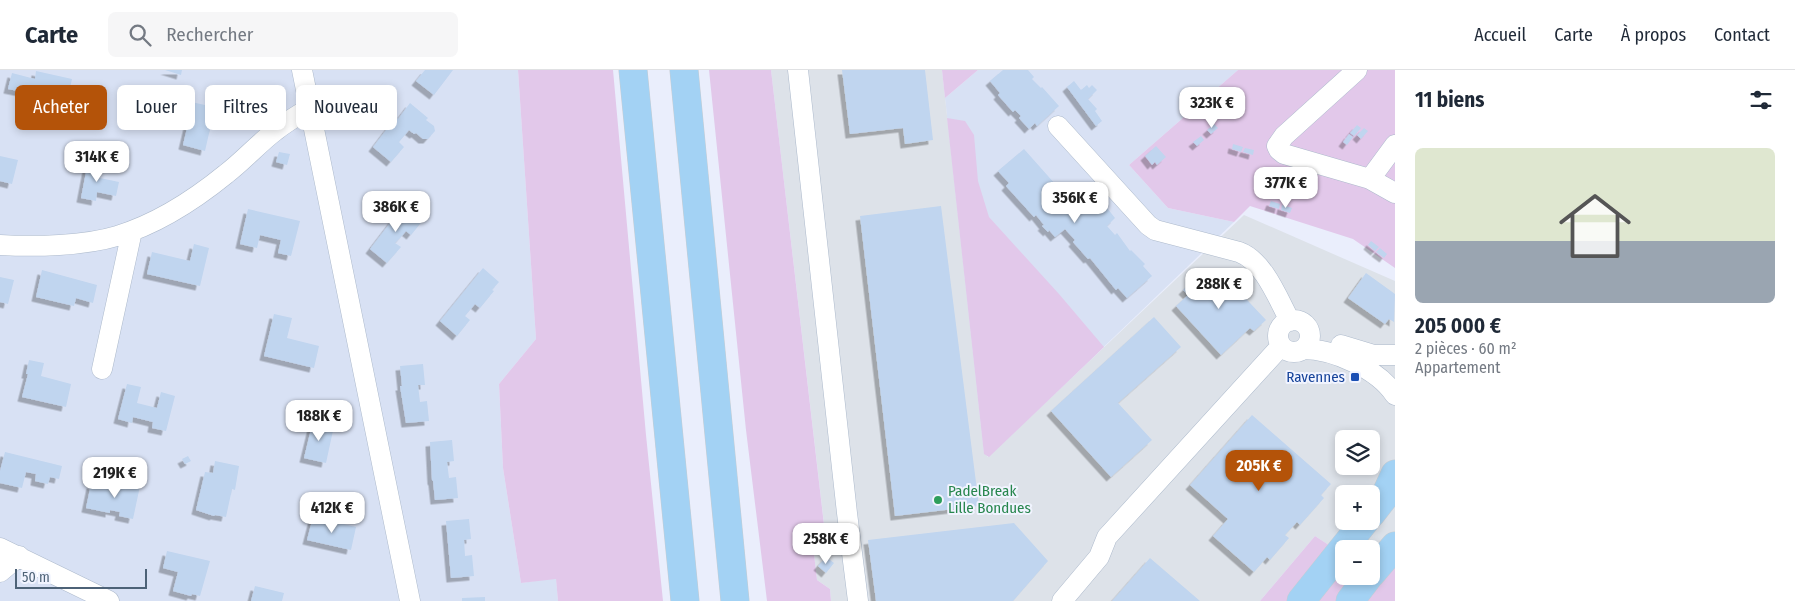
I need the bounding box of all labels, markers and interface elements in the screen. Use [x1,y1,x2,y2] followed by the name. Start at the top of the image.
[108,12,458,57] search box
[25,21,78,49] text: Carte
[126,21,154,49] icon: search
[166,23,253,46] text: Rechercher
[1474,24,1526,46] text: Accueil
[1554,24,1593,46] text: Carte
[1621,24,1686,46] text: À propos
[1714,24,1770,46] text: Contact
[15,85,107,130] chip: Acheter
[117,85,195,130] chip: Louer
[205,85,286,130] chip: Filtres
[296,85,397,130] chip: Nouveau
[1747,86,1775,114] icon: filters
[1171,87,1253,129] pin: 323K €
[1415,87,1484,113] text: 11 biens
[1190,93,1234,112] text: 323K €
[56,140,138,183] pin: 314K €
[75,147,119,166] text: 314K €
[1245,166,1327,209] pin: 377K €
[1265,173,1307,192] text: 377K €
[1550,181,1640,271] icon: home
[1034,182,1116,224] pin: 356K €
[1053,188,1098,207] text: 356K €
[355,190,437,233] pin: 386K €
[373,197,419,216] text: 386K €
[1178,268,1260,310] pin: 288K €
[1196,274,1242,293] text: 288K €
[1415,313,1501,339] text: 205 000 €
[1415,339,1517,358] text: 2 pièces · 60 m²
[1415,358,1501,377] text: Appartement
[1286,368,1345,386] place label: Ravennes
[1349,371,1361,383] marker: Ravennes
[278,400,360,442] pin: 188K €
[297,406,341,425] text: 188K €
[1335,430,1380,585] map controls
[1335,430,1380,475] button: layers
[1218,450,1300,492] pin: 205K €
[74,456,156,499] pin: 219K €
[1236,456,1282,475] text: 205K €
[93,463,137,482] text: 219K €
[948,482,1031,517] place label: PadelBreak Lille Bondues
[1335,485,1380,530] button: +
[291,492,373,534] pin: 412K €
[932,494,944,506] marker: PadelBreak Lille Bondues
[311,498,353,517] text: 412K €
[785,522,867,565] pin: 258K €
[804,529,848,548] text: 258K €
[1335,540,1380,585] button: −
[15,566,148,589] scale bar
[22,569,50,586] text: 50 m

